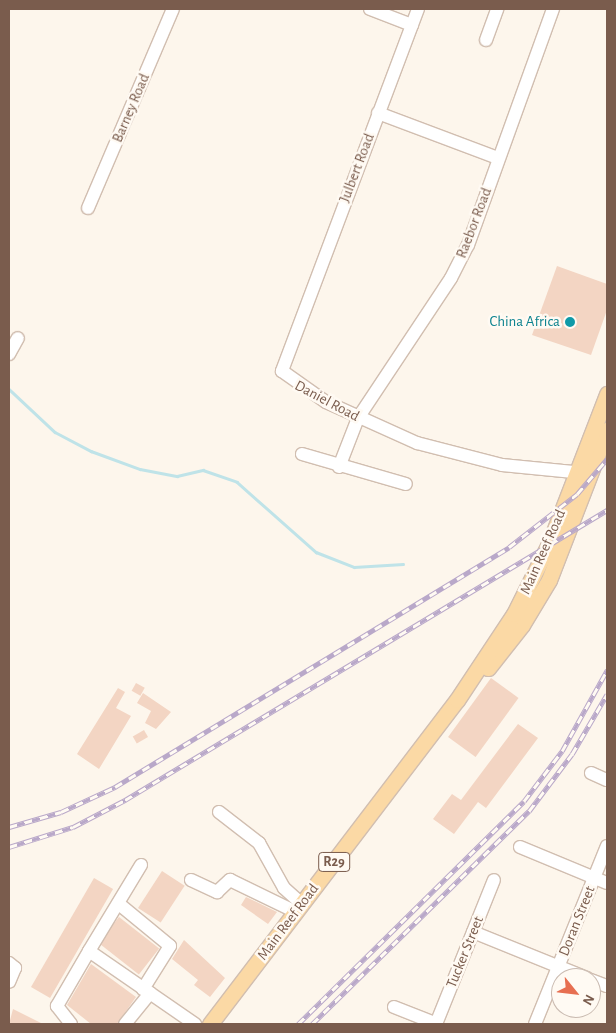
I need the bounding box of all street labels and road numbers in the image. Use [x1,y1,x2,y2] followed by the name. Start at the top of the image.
[108,71,154,145] street label: Barney Road
[336,131,378,205] street label: Julbert Road
[452,185,496,261] street label: Raebor Road
[292,376,362,426] street label: Daniel Road
[516,507,570,597] street label: Main Reef Road
[318,850,350,874] road number: R29
[253,880,323,964] street label: Main Reef Road
[555,883,599,959] street label: Doran Street
[442,913,488,991] street label: Tucker Street

